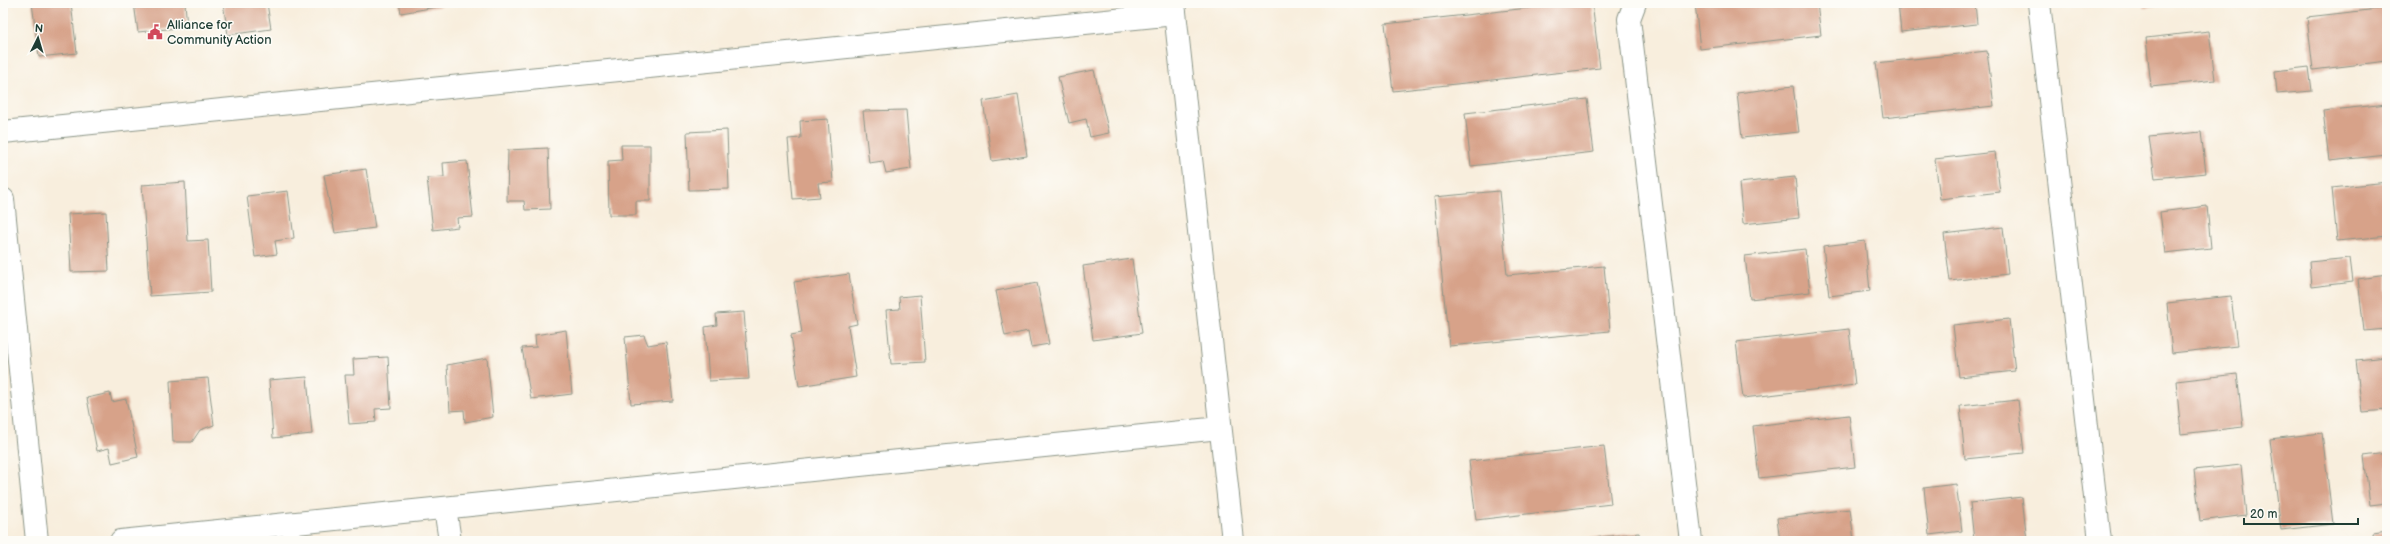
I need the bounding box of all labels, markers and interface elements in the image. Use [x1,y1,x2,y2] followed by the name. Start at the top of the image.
[167,17,272,48] place label: Alliance for Community Action
[18,18,58,58] north arrow
[34,22,44,35] text: N
[146,23,164,41] public building icon: Alliance for Community Action
[2244,500,2358,526] scale bar
[2250,507,2277,522] text: 20 m

